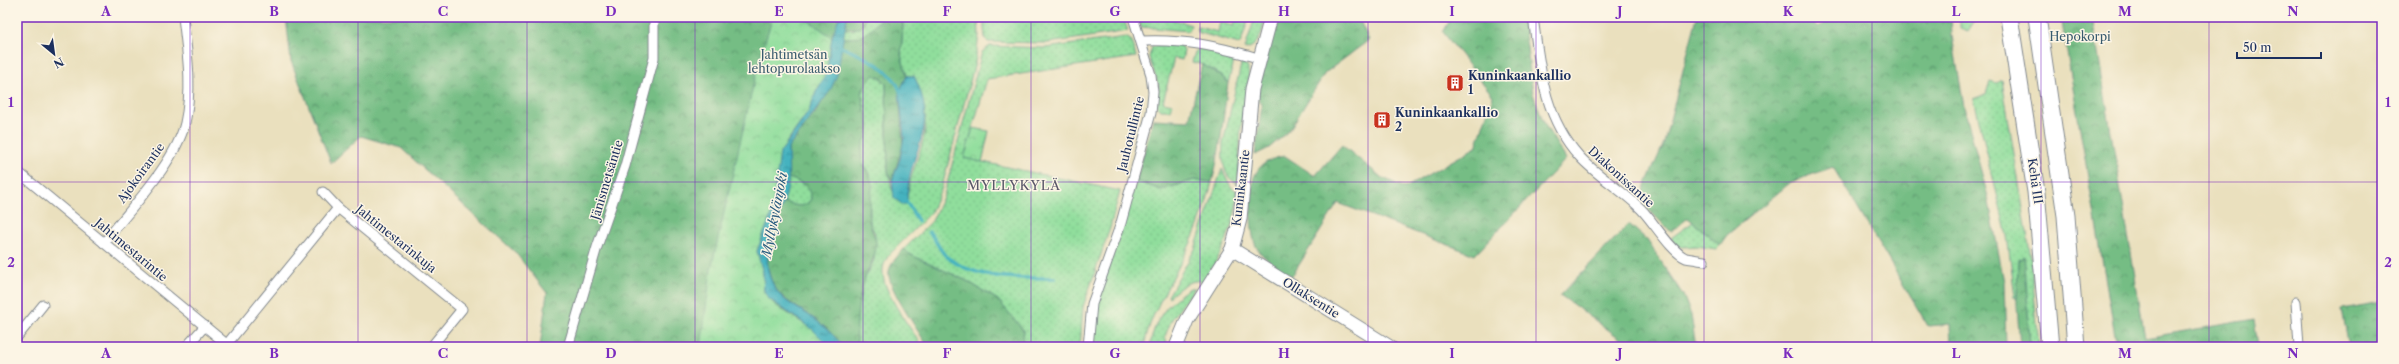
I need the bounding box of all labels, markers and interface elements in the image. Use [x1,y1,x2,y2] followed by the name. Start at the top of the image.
[100,3,112,19] text: A
[269,3,279,19] text: B
[438,3,448,19] text: C
[605,3,617,19] text: D
[774,3,784,19] text: E
[943,3,952,19] text: F
[1109,3,1121,19] text: G
[1278,3,1290,19] text: H
[1449,3,1455,19] text: I
[1615,3,1623,19] text: J
[1783,3,1794,19] text: K
[1952,3,1961,19] text: L
[2118,3,2132,19] text: M
[2287,3,2299,19] text: N
[2049,29,2111,44] park label: Hepokorpi
[34,34,74,74] north arrow
[2237,34,2321,60] scale bar
[2243,40,2272,55] text: 50 m
[748,47,840,76] park label: Jahtimetsän lehtopurolaakso
[51,54,66,71] text: N
[1468,68,1571,97] place label: Kuninkaankallio 1
[1445,73,1465,93] building icon: Kuninkaankallio 1
[8,94,14,110] text: 1
[1113,94,1147,175] street label: Jauhotullintie
[2385,94,2391,110] text: 1
[1395,105,1498,134] place label: Kuninkaankallio 2
[1372,110,1392,130] building icon: Kuninkaankallio 2
[587,138,626,223] street label: Jänismetsäntie
[113,140,168,206] street label: Ajokoirantie
[1585,143,1658,210] street label: Diakonissantie
[1228,149,1253,227] street label: Kuninkaantie
[2025,157,2046,205] street label: Kehä III
[757,170,790,261] water label: Myllykylänjoki
[967,177,1061,193] district label: MYLLYKYLÄ
[351,200,440,276] street label: Jahtimestarinkuja
[90,214,171,285] street label: Jahtimestarintie
[7,254,15,270] text: 2
[2384,254,2392,270] text: 2
[1280,274,1343,321] street label: Ollaksentie
[100,345,112,361] text: A
[269,345,279,361] text: B
[438,345,448,361] text: C
[605,345,617,361] text: D
[774,345,784,361] text: E
[943,345,952,361] text: F
[1109,345,1121,361] text: G
[1278,345,1290,361] text: H
[1449,345,1455,361] text: I
[1615,345,1623,361] text: J
[1783,345,1794,361] text: K
[1952,345,1961,361] text: L
[2118,345,2132,361] text: M
[2287,345,2299,361] text: N

